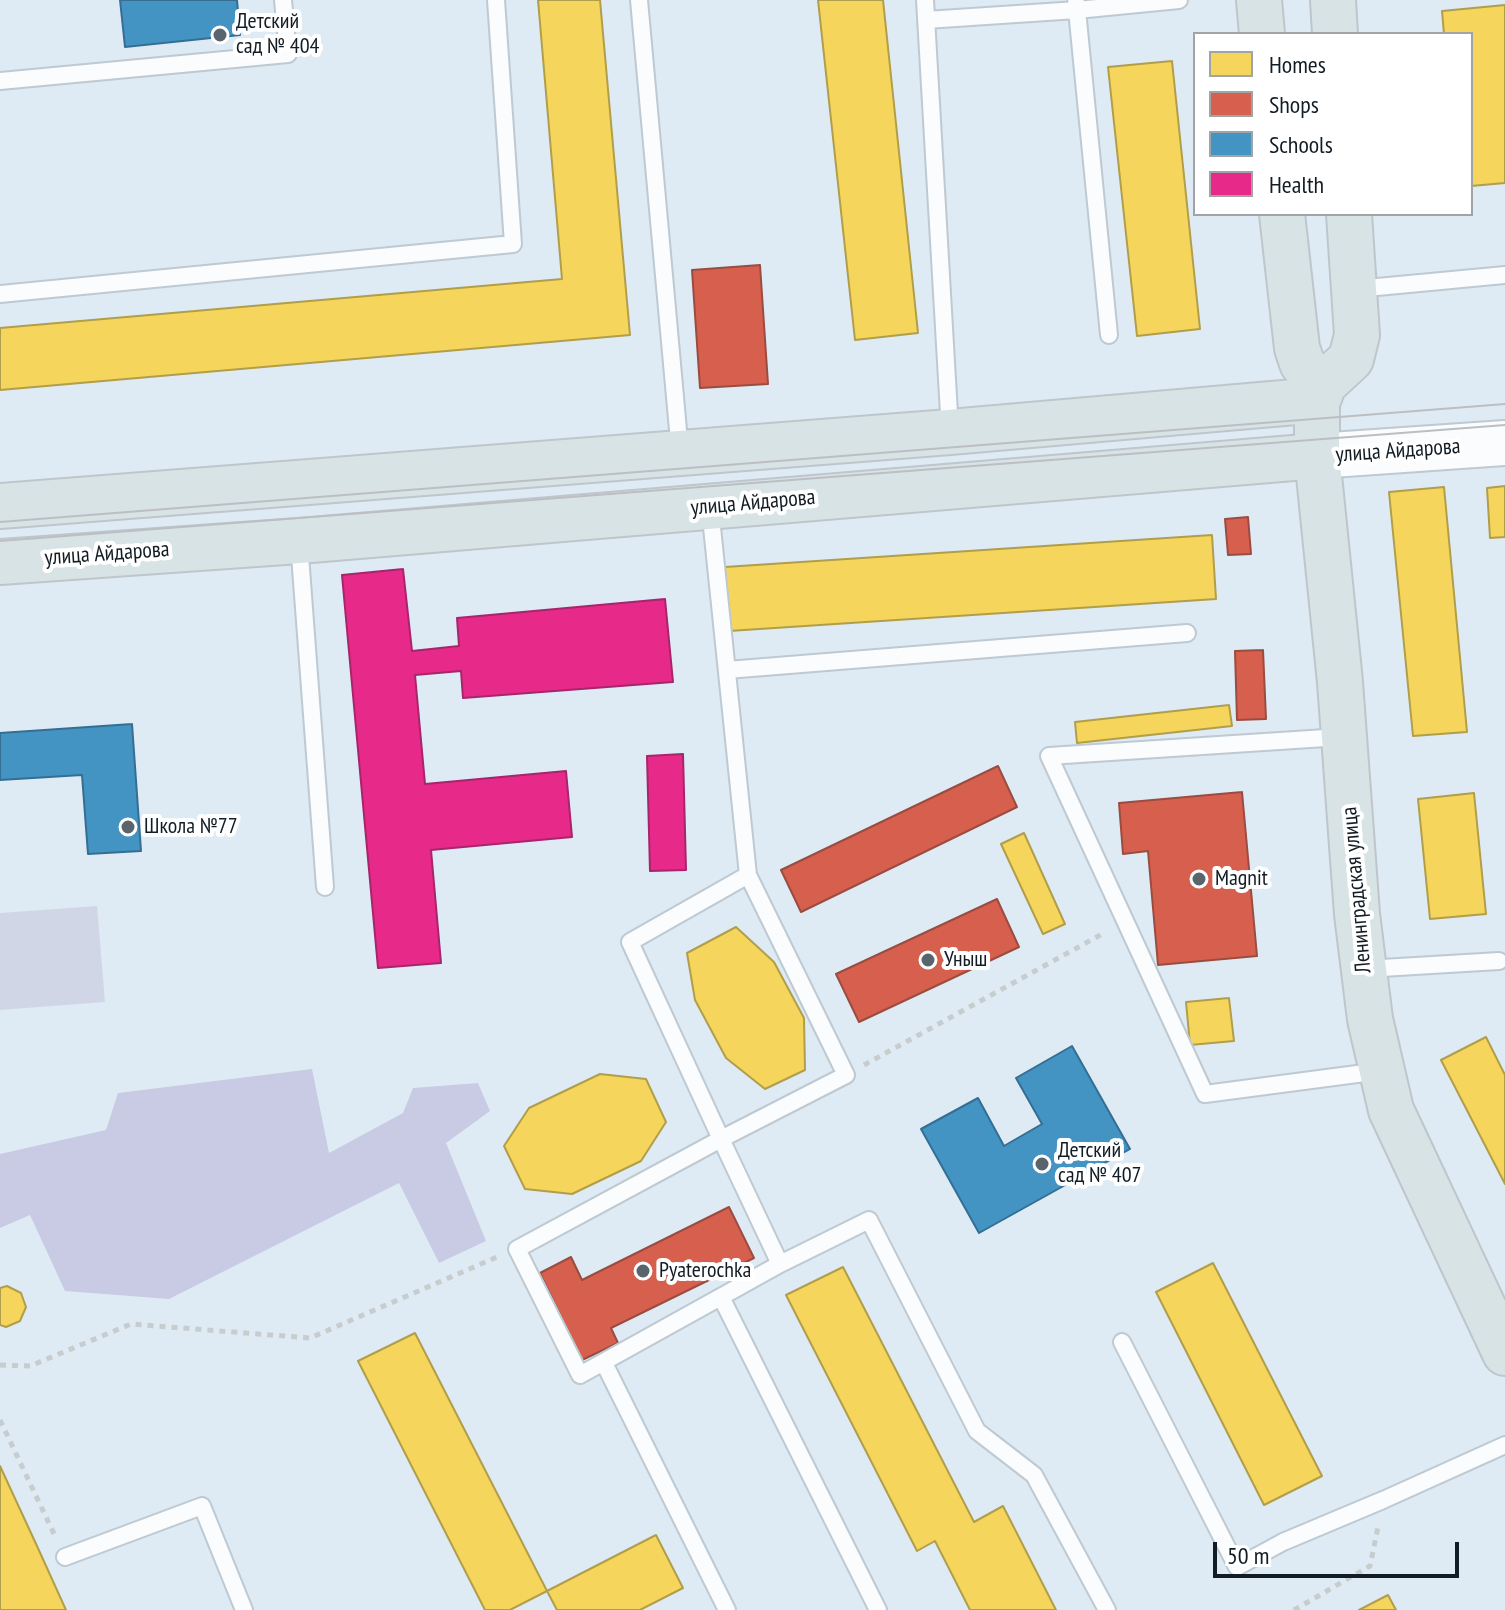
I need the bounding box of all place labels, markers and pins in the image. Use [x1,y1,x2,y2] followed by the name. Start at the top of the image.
[236,9,319,60] place label: Детский сад № 404
[211,26,229,44] marker: Детский сад № 404
[144,814,238,840] place label: Школа №77
[119,818,137,836] marker: Школа №77
[1215,866,1268,892] place label: Magnit
[1190,870,1208,888] marker: Magnit
[944,947,987,973] place label: Уныш
[919,951,937,969] marker: Уныш
[1058,1138,1141,1190] place label: Детский сад № 407
[1033,1155,1051,1173] marker: Детский сад № 407
[659,1258,751,1284] place label: Pyaterochka
[634,1262,652,1280] marker: Pyaterochka

